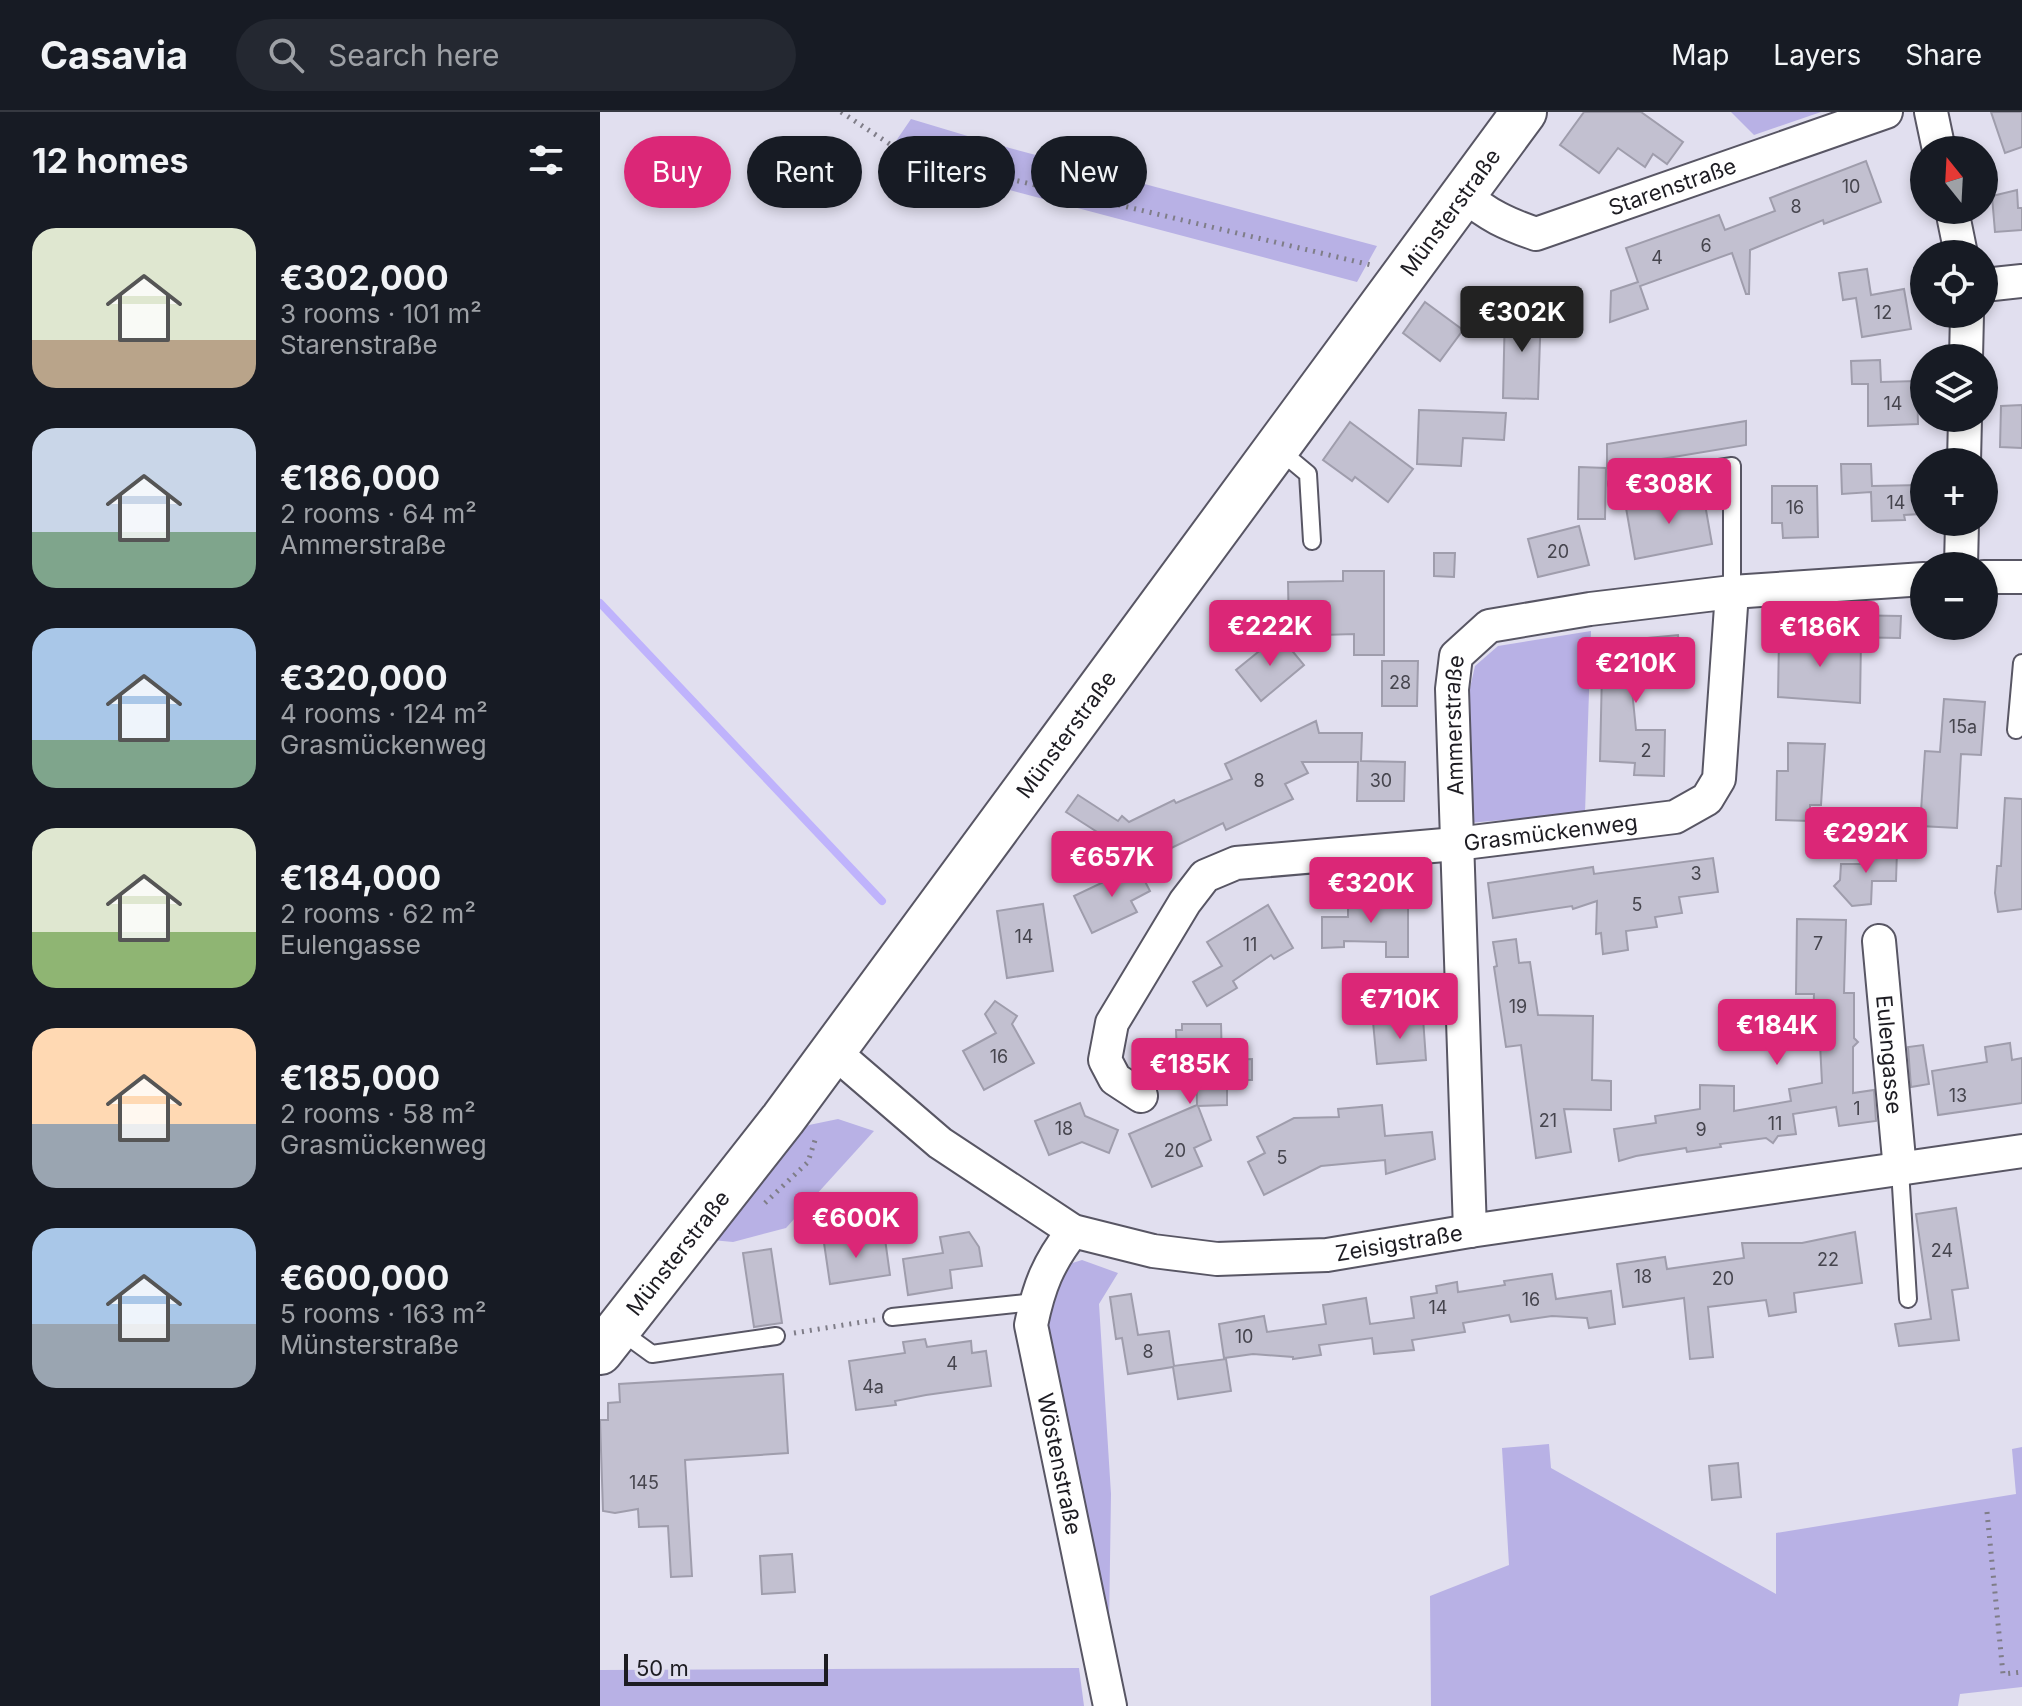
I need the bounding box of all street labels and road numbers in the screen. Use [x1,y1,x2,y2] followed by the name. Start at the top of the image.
[1395,144,1506,281] street label: Münsterstraße
[1605,152,1740,221] street label: Starenstraße
[1439,654,1469,796] street label: Ammerstraße
[1011,666,1122,803] street label: Münsterstraße
[1462,809,1639,856] street label: Grasmückenweg
[1871,994,1908,1115] street label: Eulengasse
[621,1185,735,1321] street label: Münsterstraße
[1334,1219,1464,1266] street label: Zeisigstraße
[1032,1391,1087,1537] street label: Wöstenstraße

